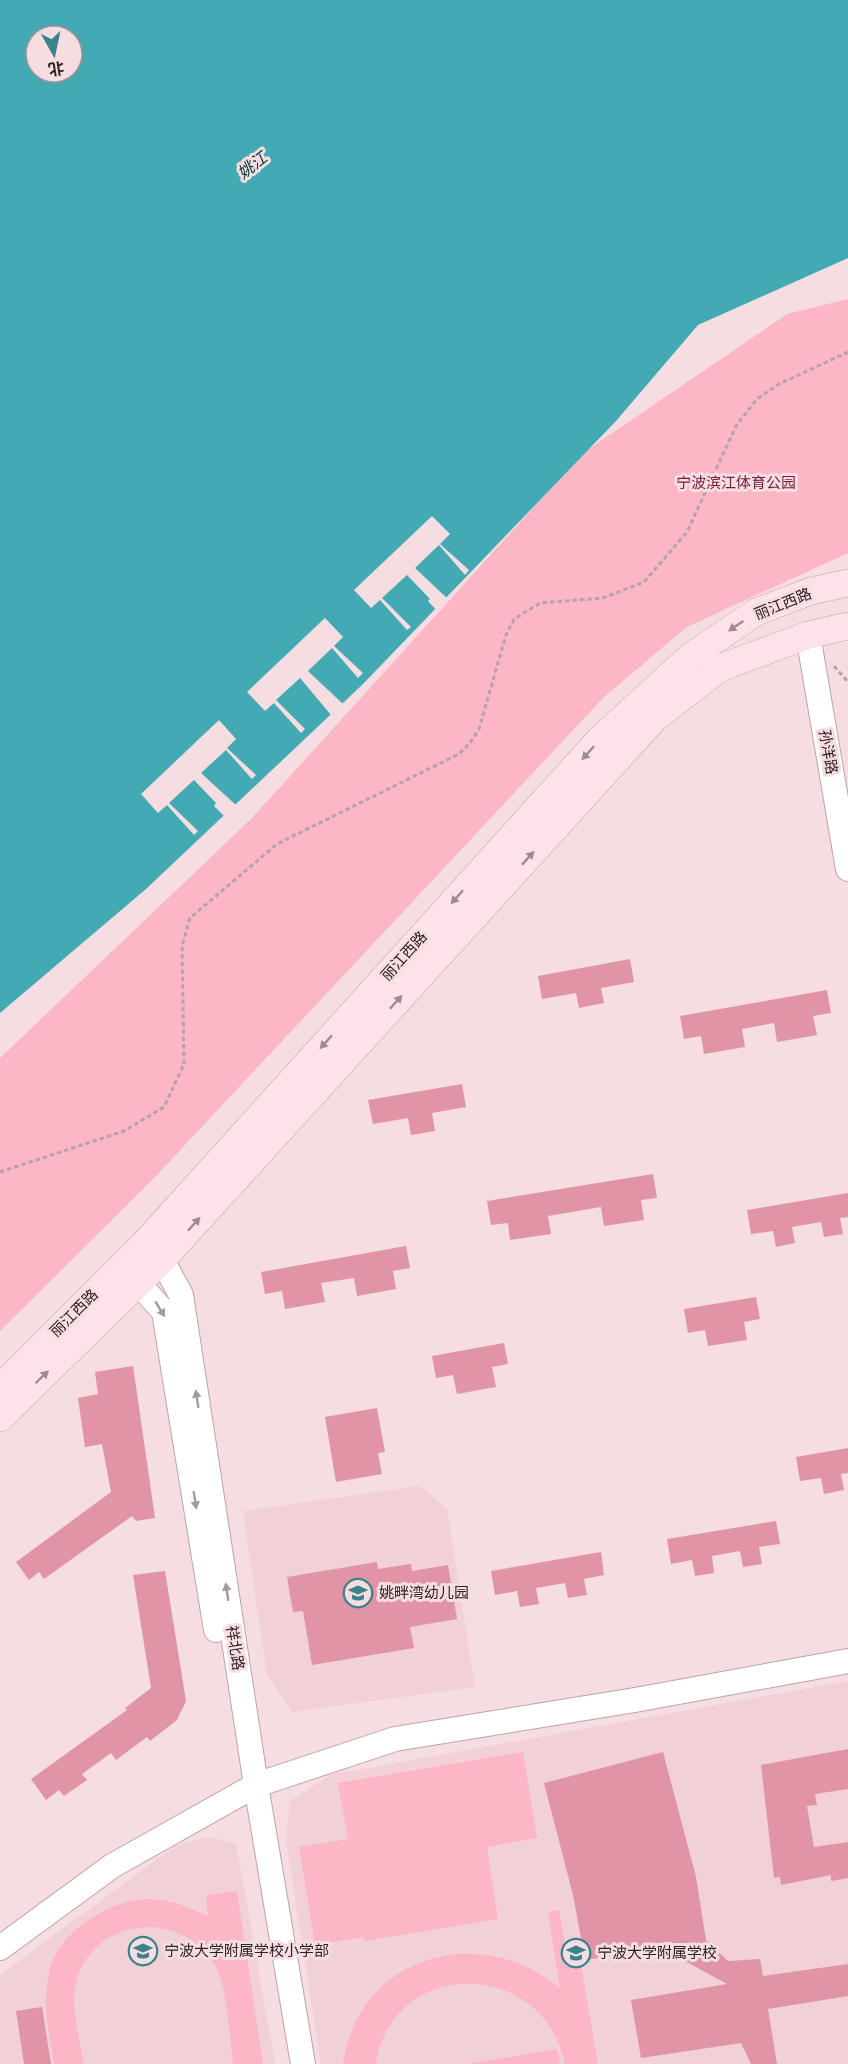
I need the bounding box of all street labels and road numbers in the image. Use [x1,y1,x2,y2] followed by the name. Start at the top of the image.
[752,584,814,623] street label: 丽江西路
[816,728,841,776] street label: 孙洋路
[377,928,430,984] street label: 丽江西路
[46,1285,101,1340] street label: 丽江西路
[224,1624,247,1671] street label: 祥北路

